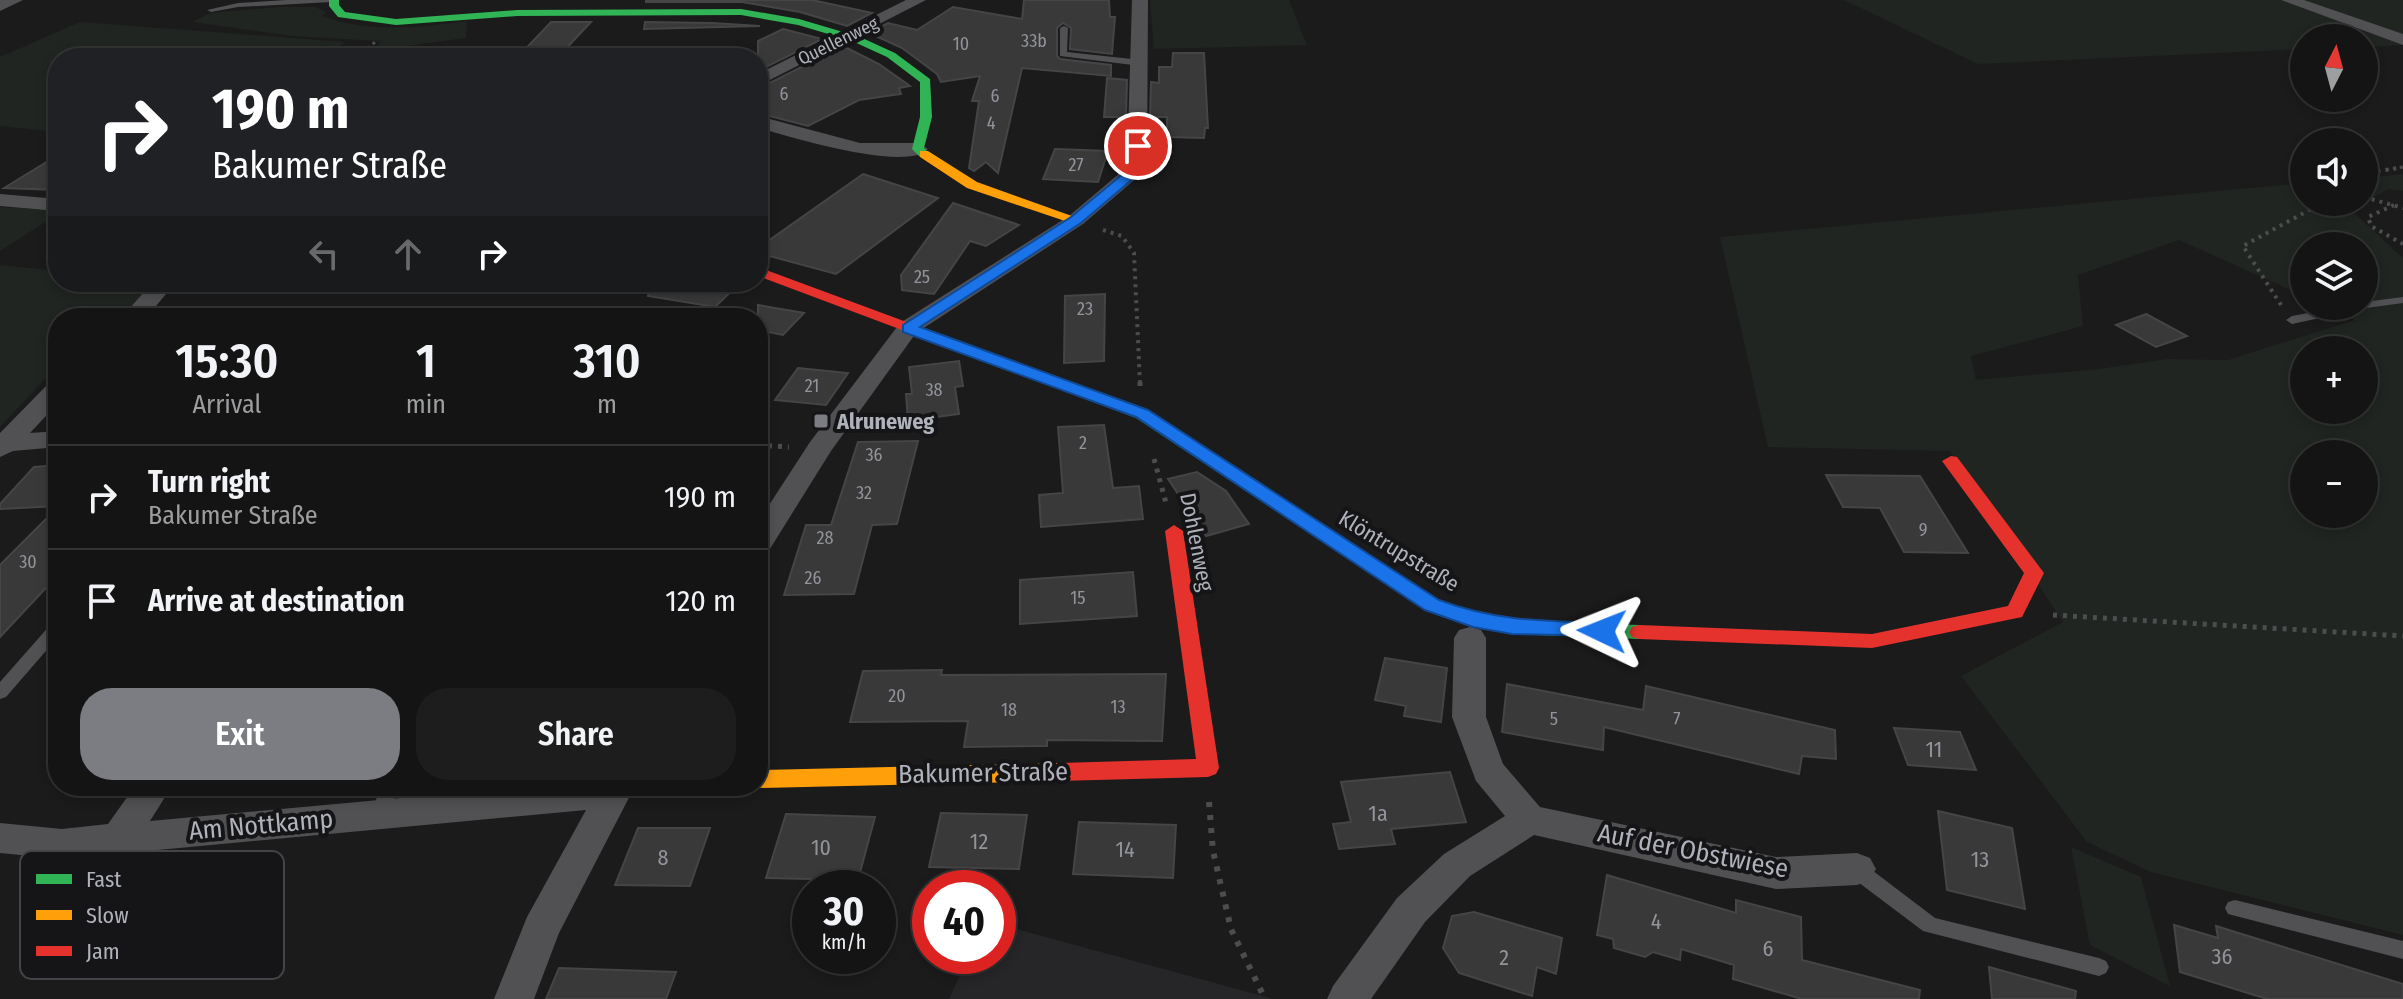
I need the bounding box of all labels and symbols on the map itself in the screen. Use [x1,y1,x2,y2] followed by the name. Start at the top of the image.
[794,12,882,70] street label: Quellenweg
[2290,24,2378,112] north arrow
[1021,30,1047,52] house number: 33b
[953,33,969,55] house number: 10
[780,83,789,105] house number: 6
[991,85,1000,107] house number: 6
[987,112,996,134] house number: 4
[1104,112,1172,180] pin
[1068,154,1084,176] house number: 27
[914,266,930,288] house number: 25
[1077,298,1093,320] house number: 23
[805,375,819,397] house number: 21
[925,379,943,401] house number: 38
[836,408,934,435] place label: Alruneweg
[812,412,830,430] marker: Alruneweg
[1079,432,1087,454] house number: 2
[865,444,883,466] house number: 36
[856,482,872,504] house number: 32
[1174,490,1220,594] street label: Dohlenweg
[1334,505,1464,597] street label: Klöntrupstraße
[1919,519,1927,541] house number: 9
[817,527,833,549] house number: 28
[19,551,37,573] house number: 30
[805,567,822,589] house number: 26
[1070,587,1086,609] house number: 15
[1560,589,1644,673] position arrow
[888,685,906,707] house number: 20
[1110,696,1126,718] house number: 13
[1001,699,1017,721] house number: 18
[1550,708,1558,730] house number: 5
[1673,708,1681,730] house number: 7
[1926,736,1942,763] house number: 11
[898,756,1068,790] street label: Bakumer Straße
[1368,800,1388,827] house number: 1a
[188,803,334,847] street label: Am Nottkamp
[1595,817,1791,885] street label: Auf der Obstwiese
[970,828,988,855] house number: 12
[811,834,831,861] house number: 10
[1115,836,1135,863] house number: 14
[657,844,669,871] house number: 8
[1971,846,1989,873] house number: 13
[20,851,284,979] legend
[86,866,122,893] text: Fast
[912,870,1016,974] speed limit sign: 40
[86,902,129,929] text: Slow
[1651,908,1662,935] house number: 4
[1763,935,1774,962] house number: 6
[86,938,120,965] text: Jam
[2212,943,2233,970] house number: 36
[1499,944,1509,971] house number: 2

